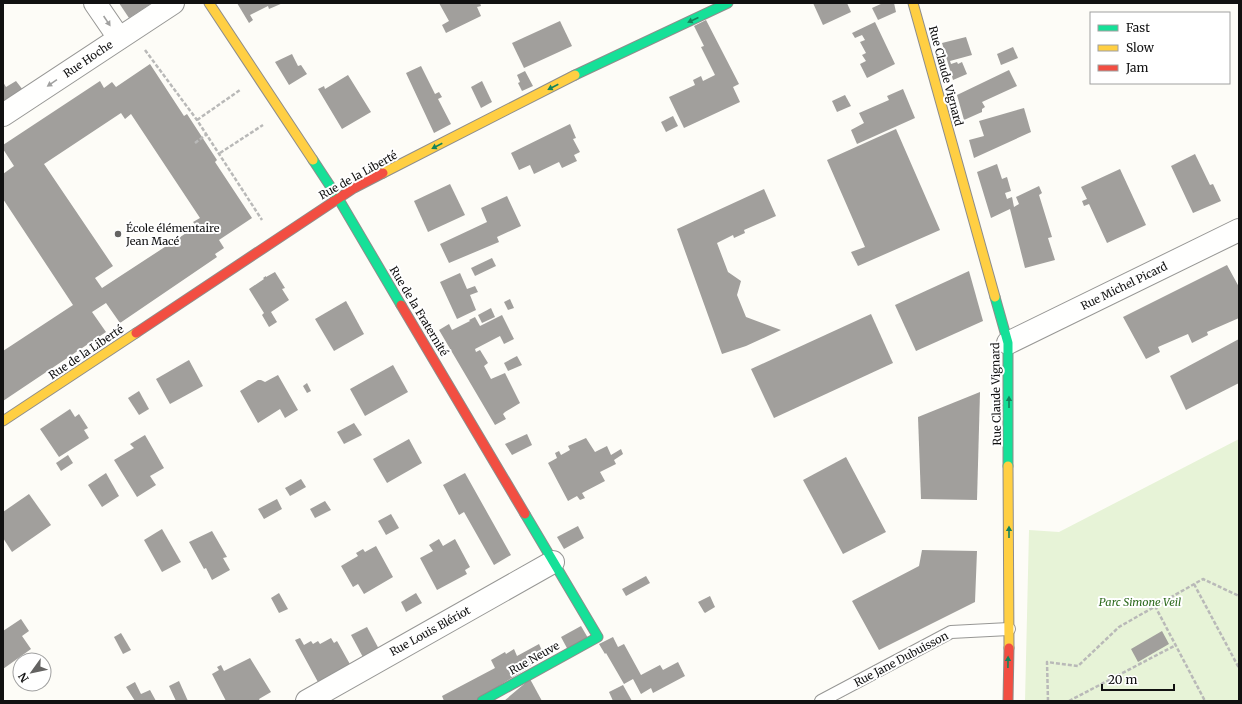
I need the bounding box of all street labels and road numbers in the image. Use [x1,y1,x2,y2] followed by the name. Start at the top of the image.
[926,24,966,128] street label: Rue Claude Vignard
[61,37,116,81] street label: Rue Hoche
[316,148,400,202] street label: Rue de la Liberté
[1078,259,1170,313] street label: Rue Michel Picard
[387,264,451,359] street label: Rue de la Fraternité
[46,322,126,382] street label: Rue de la Liberté
[988,342,1004,446] street label: Rue Claude Vignard
[387,603,473,659] street label: Rue Louis Blériot
[852,628,951,690] street label: Rue Jane Dubuisson
[506,638,562,678] street label: Rue Neuve

